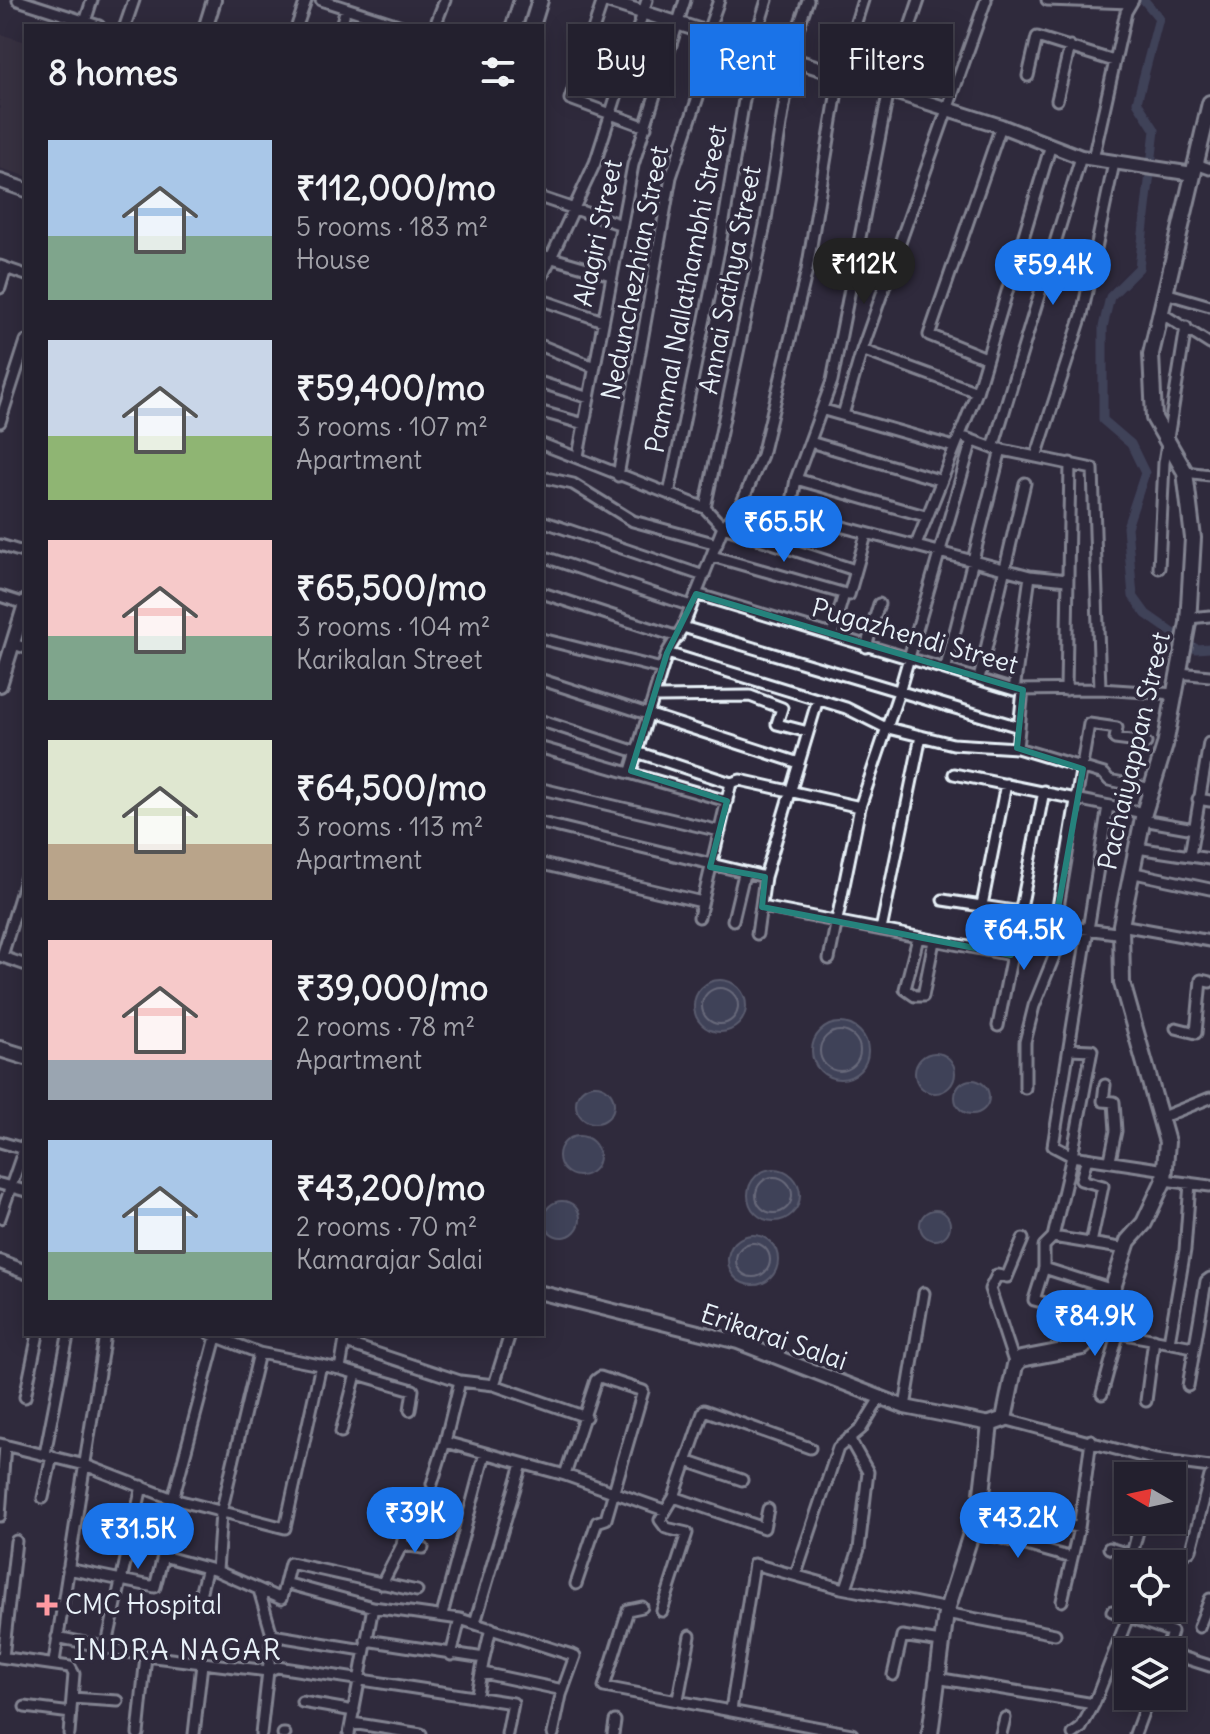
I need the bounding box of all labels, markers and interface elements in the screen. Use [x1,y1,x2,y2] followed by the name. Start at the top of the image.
[568,24,674,96] chip: Buy
[690,24,804,96] chip: Rent
[820,24,953,96] chip: Filters
[476,50,520,94] icon: filters
[48,51,178,94] text: 8 homes
[637,122,734,456] street label: Pammal Nallathambhi Street
[594,143,675,403] street label: Nedunchezhian Street
[566,156,629,309] street label: Alagiri Street
[691,163,768,397] street label: Annai Sathya Street
[296,166,496,209] text: ₹112,000/mo
[112,172,208,268] icon: home
[296,210,488,243] text: 5 rooms · 183 m²
[808,238,920,306] pin: ₹112K
[988,239,1118,307] pin: ₹59.4K
[296,243,370,276] text: House
[831,247,897,280] text: ₹112K
[1013,248,1093,281] text: ₹59.4K
[296,366,485,409] text: ₹59,400/mo
[112,372,208,468] icon: home
[296,410,488,443] text: 3 rooms · 107 m²
[296,443,422,476] text: Apartment
[719,496,849,564] pin: ₹65.5K
[743,505,825,538] text: ₹65.5K
[296,566,487,609] text: ₹65,500/mo
[112,572,208,668] icon: home
[808,590,1022,681] street label: Pugazhendi Street
[296,610,491,643] text: 3 rooms · 104 m²
[1090,628,1177,873] street label: Pachaiyappan Street
[296,643,482,676] text: Karikalan Street
[296,766,487,809] text: ₹64,500/mo
[112,772,208,868] icon: home
[296,810,483,843] text: 3 rooms · 113 m²
[296,843,422,876] text: Apartment
[959,904,1089,972] pin: ₹64.5K
[983,913,1065,946] text: ₹64.5K
[296,966,488,1009] text: ₹39,000/mo
[112,972,208,1068] icon: home
[296,1010,475,1043] text: 2 rooms · 78 m²
[296,1043,422,1076] text: Apartment
[296,1166,485,1209] text: ₹43,200/mo
[112,1172,208,1268] icon: home
[296,1210,477,1243] text: 2 rooms · 70 m²
[296,1243,483,1276] text: Kamarajar Salai
[1030,1290,1160,1358] pin: ₹84.9K
[697,1296,852,1377] street label: Erikarai Salai
[1054,1299,1136,1332] text: ₹84.9K
[1114,1462,1186,1534] north arrow
[1114,1462,1186,1710] map controls
[368,1487,462,1555] pin: ₹39K
[953,1492,1083,1560] pin: ₹43.2K
[385,1496,445,1529] text: ₹39K
[978,1501,1058,1534] text: ₹43.2K
[73,1503,203,1571] pin: ₹31.5K
[100,1512,176,1545] text: ₹31.5K
[1114,1550,1186,1622] button: locate
[65,1588,222,1621] place label: CMC Hospital
[36,1594,58,1616] marker: CMC Hospital
[73,1632,283,1668] district label: INDRA NAGAR
[1114,1638,1186,1710] button: layers

